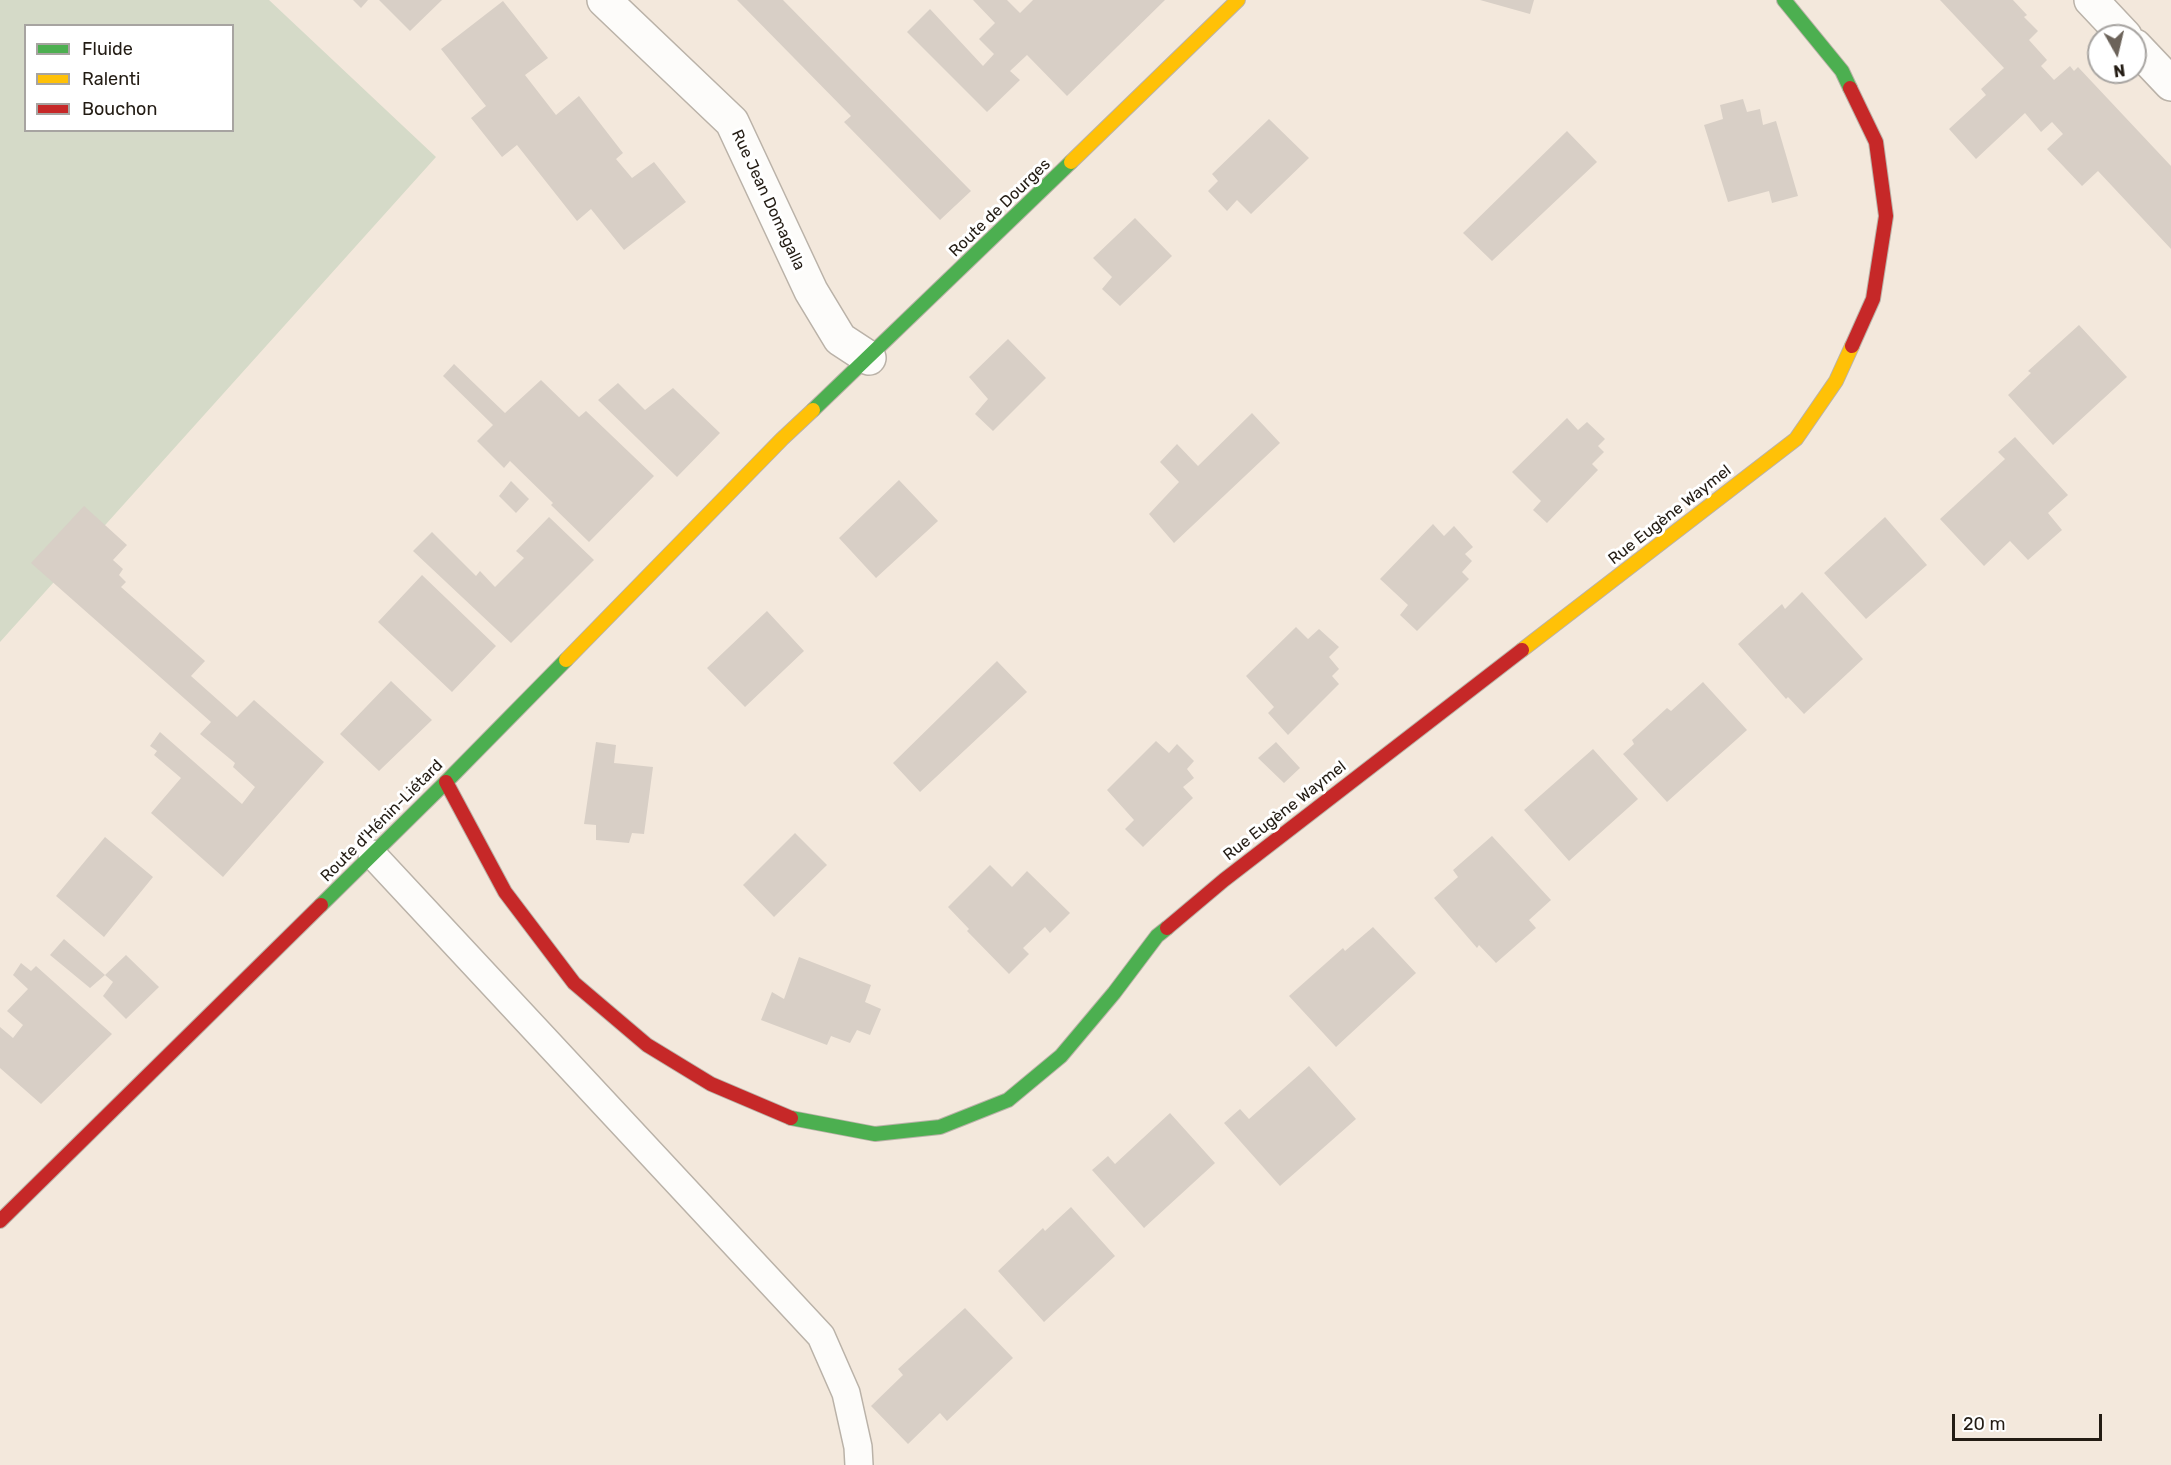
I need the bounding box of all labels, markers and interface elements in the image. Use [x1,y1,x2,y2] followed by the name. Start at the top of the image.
[24,24,234,132] legend
[2087,24,2147,84] north arrow
[82,38,133,60] text: Fluide
[2112,60,2126,81] text: N
[82,68,140,90] text: Ralenti
[82,98,157,120] text: Bouchon
[727,127,809,273] street label: Rue Jean Domagalla
[945,155,1055,261] street label: Route de Dourges
[1605,461,1735,569] street label: Rue Eugène Waymel
[317,756,447,886] street label: Route d'Hénin-Liétard
[1220,757,1350,865] street label: Rue Eugène Waymel
[1955,1402,2105,1440] scale bar
[1963,1413,2005,1435] text: 20 m

